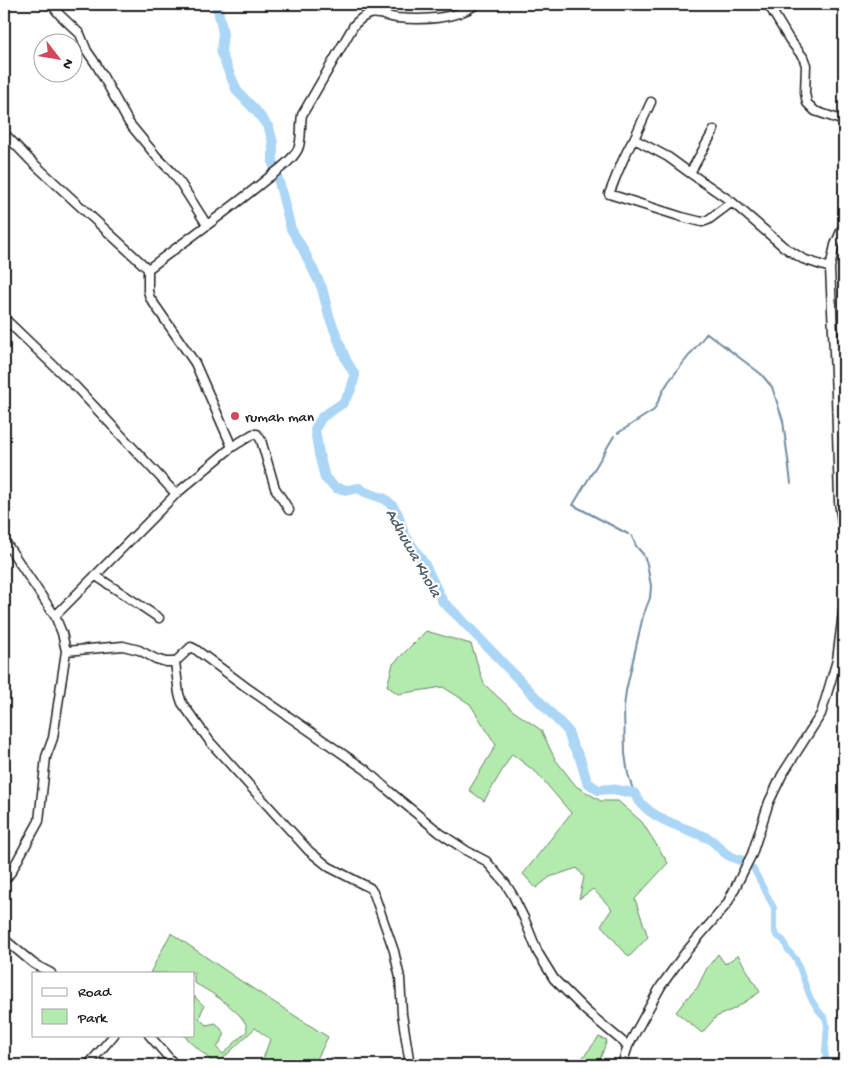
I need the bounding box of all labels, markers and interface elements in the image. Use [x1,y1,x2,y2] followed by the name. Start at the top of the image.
[32,32,82,82] north arrow
[57,55,77,72] text: N
[245,409,314,427] place label: rumah man
[229,410,241,422] marker: rumah man
[380,506,445,602] water label: Adhuwa Khola
[32,972,195,1036] legend
[78,984,112,1002] text: Road
[77,1010,108,1028] text: Park

